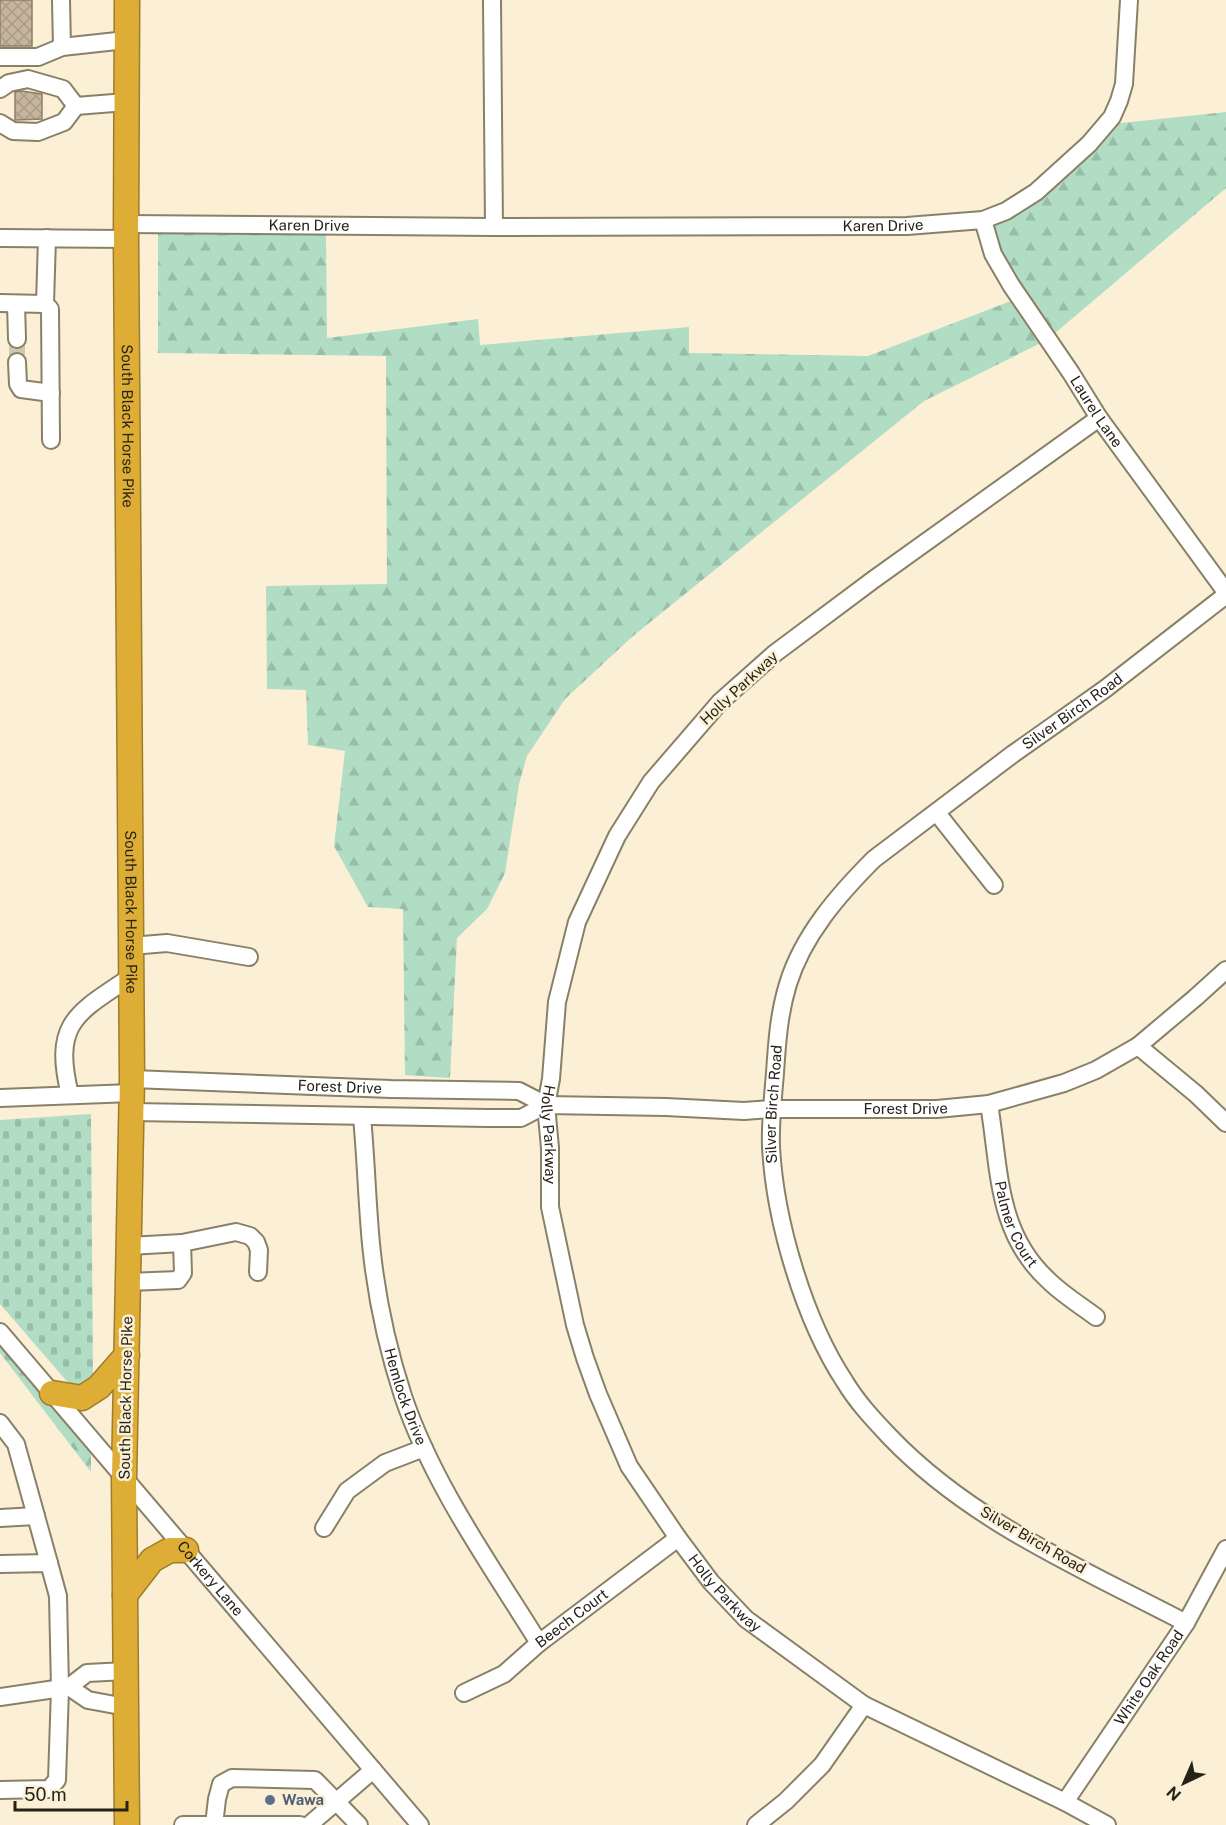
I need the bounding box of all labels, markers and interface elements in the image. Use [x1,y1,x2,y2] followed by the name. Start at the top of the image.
[268,216,350,234] street label: Karen Drive
[843,216,924,234] street label: Karen Drive
[119,344,137,508] street label: South Black Horse Pike
[1067,373,1126,450] street label: Laurel Lane
[696,647,781,728] street label: Holly Parkway
[1019,670,1126,753] street label: Silver Birch Road
[122,830,140,994] street label: South Black Horse Pike
[762,1044,785,1164] street label: Silver Birch Road
[297,1076,382,1097] street label: Forest Drive
[538,1084,559,1184] street label: Holly Parkway
[863,1099,948,1117] street label: Forest Drive
[992,1180,1041,1271] street label: Palmer Court
[116,1316,135,1480] street label: South Black Horse Pike
[381,1346,430,1447] street label: Hemlock Drive
[977,1502,1089,1577] street label: Silver Birch Road
[174,1537,247,1619] street label: Corkery Lane
[685,1551,765,1635] street label: Holly Parkway
[532,1585,611,1651] street label: Beech Court
[1110,1627,1187,1728] street label: White Oak Road
[1154,1753,1214,1813] north arrow
[15,1774,128,1812] scale bar
[1163,1782,1185,1805] text: N
[24,1784,67,1805] text: 50 m
[282,1791,324,1808] place label: Wawa
[263,1793,277,1807] marker: Wawa

